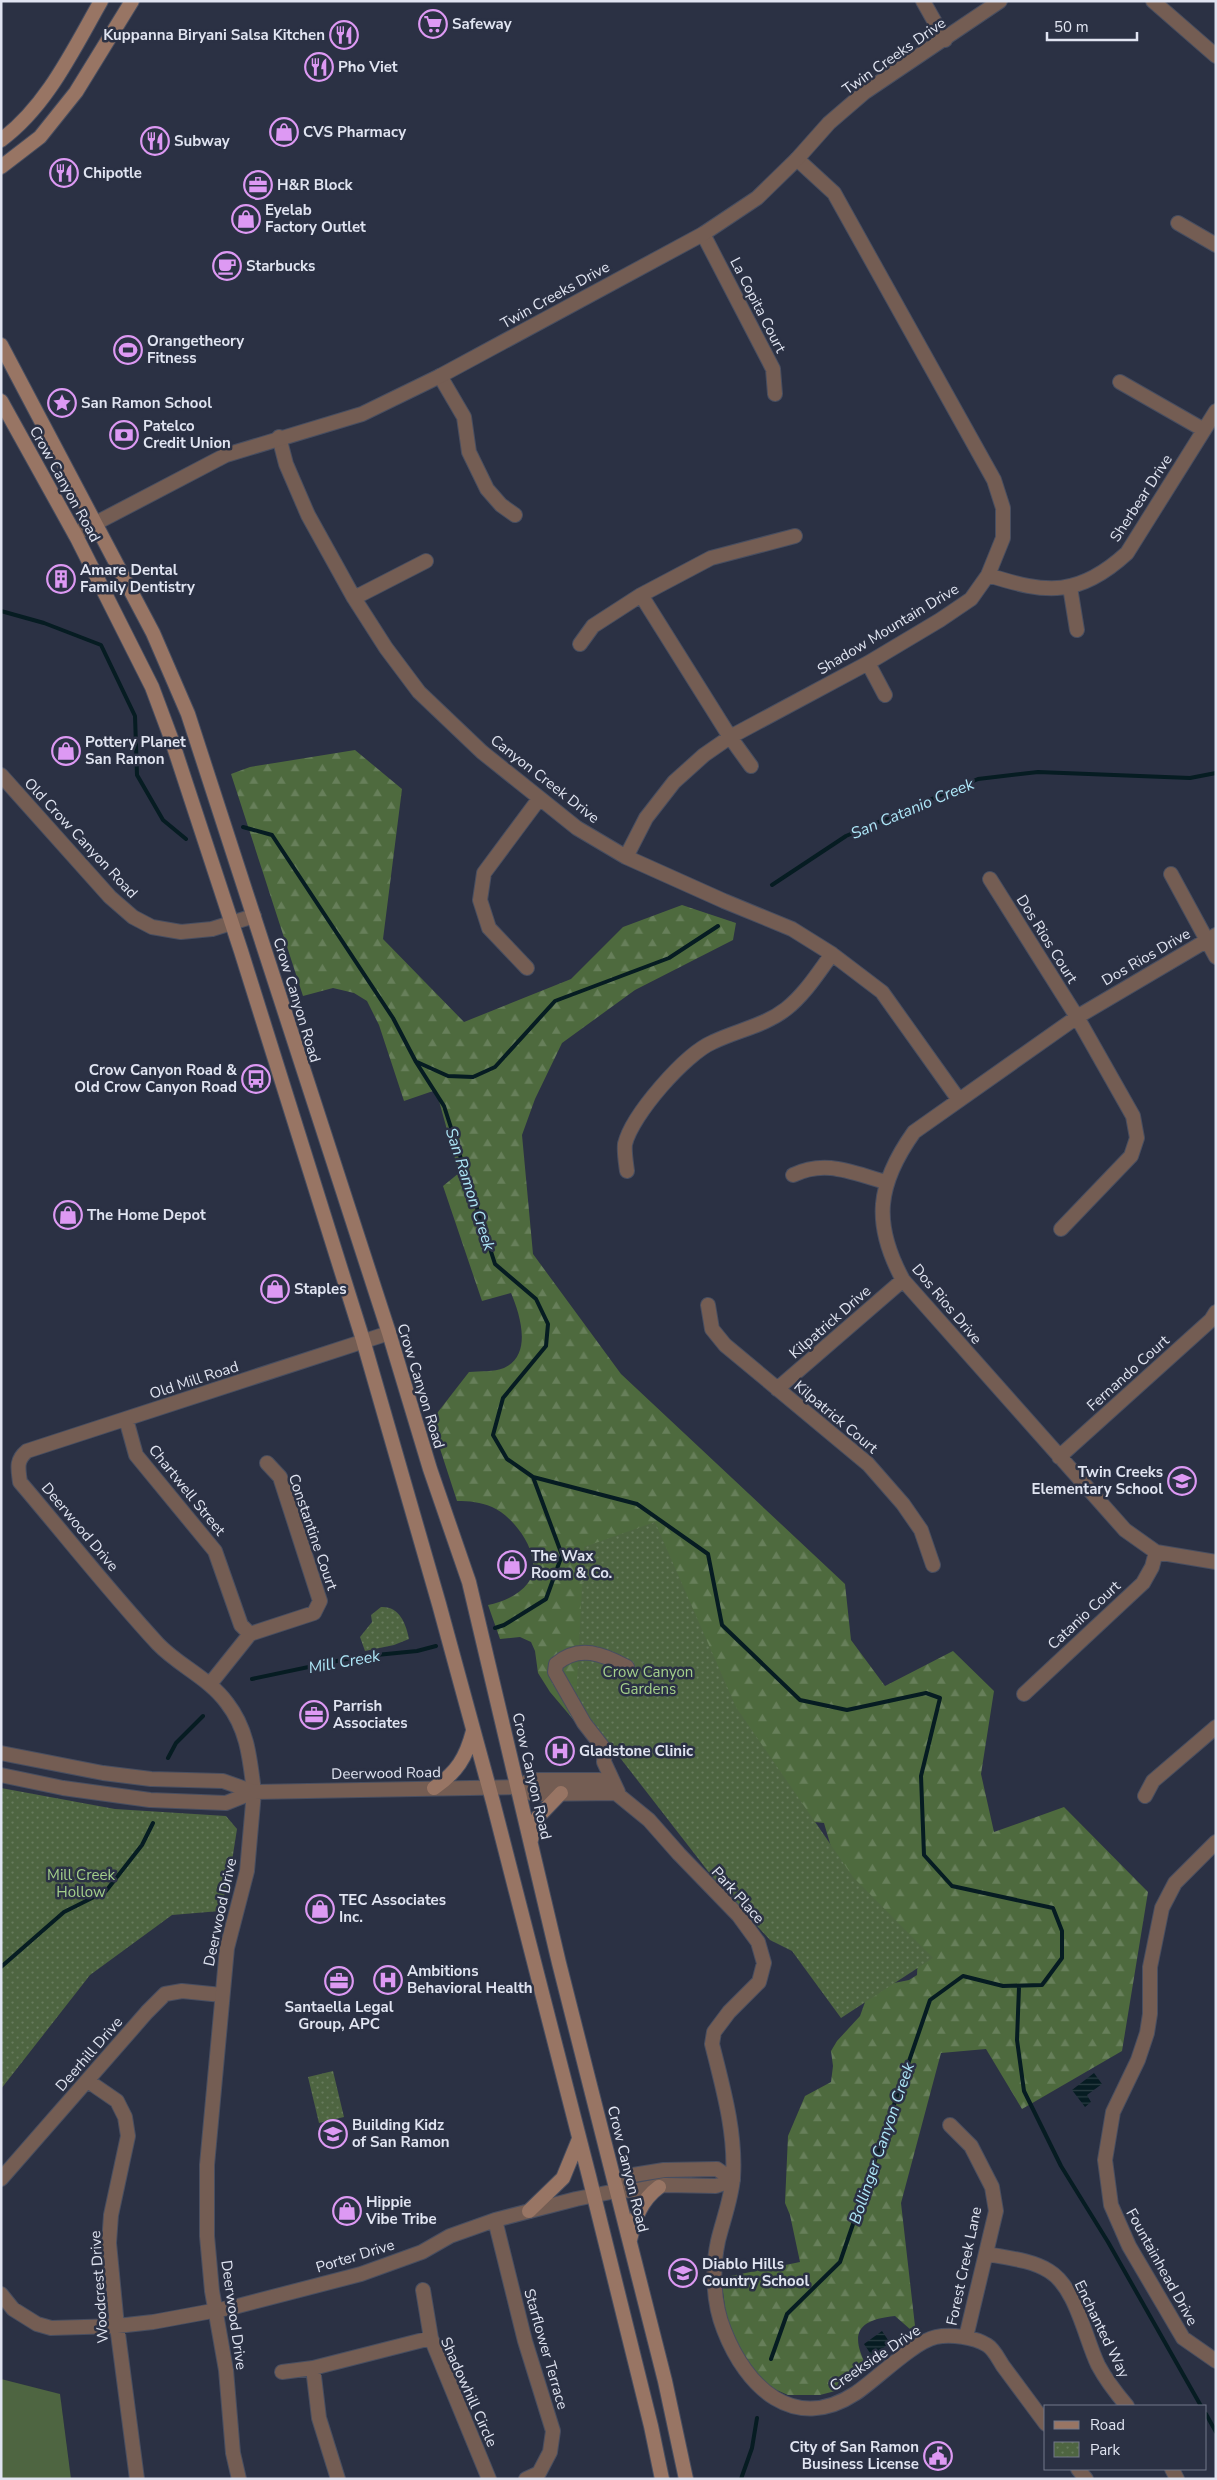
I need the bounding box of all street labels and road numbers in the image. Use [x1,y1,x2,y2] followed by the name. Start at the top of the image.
[838,13,950,99] street label: Twin Creeks Drive
[725,254,791,357] street label: La Copita Court
[497,257,613,333] street label: Twin Creeks Drive
[25,423,105,545] street label: Crow Canyon Road
[1105,450,1177,546] street label: Sherbear Drive
[813,579,963,679] street label: Shadow Mountain Drive
[487,730,603,828] street label: Canyon Creek Drive
[20,773,142,903] street label: Old Crow Canyon Road
[1012,891,1083,988] street label: Dos Rios Court
[1098,924,1194,990] street label: Dos Rios Drive
[269,935,325,1065] street label: Crow Canyon Road
[908,1260,987,1348] street label: Dos Rios Drive
[785,1281,875,1363] street label: Kilpatrick Drive
[393,1321,449,1451] street label: Crow Canyon Road
[1082,1330,1174,1415] street label: Fernando Court
[147,1356,241,1404] street label: Old Mill Road
[790,1376,883,1458] street label: Kilpatrick Court
[144,1440,230,1540] street label: Chartwell Street
[284,1471,343,1594] street label: Constantine Court
[37,1478,123,1576] street label: Deerwood Drive
[1043,1576,1125,1654] street label: Catanio Court
[508,1711,556,1841] street label: Crow Canyon Road
[331,1762,441,1784] street label: Deerwood Road
[199,1856,241,1968] street label: Deerwood Drive
[707,1862,769,1928] street label: Park Place
[51,2012,127,2096] street label: Deerhill Drive
[603,2104,653,2234] street label: Crow Canyon Road
[942,2205,986,2327] street label: Forest Creek Lane
[1121,2205,1203,2329] street label: Fountainhead Drive
[85,2230,113,2344] street label: Woodcrest Drive
[313,2235,397,2277] street label: Porter Drive
[216,2259,252,2371] street label: Deerwood Drive
[1070,2277,1134,2381] street label: Enchanted Way
[519,2286,573,2412] street label: Starflower Terrace
[826,2320,924,2396] street label: Creekside Drive
[436,2334,502,2450] street label: Shadowhill Circle

